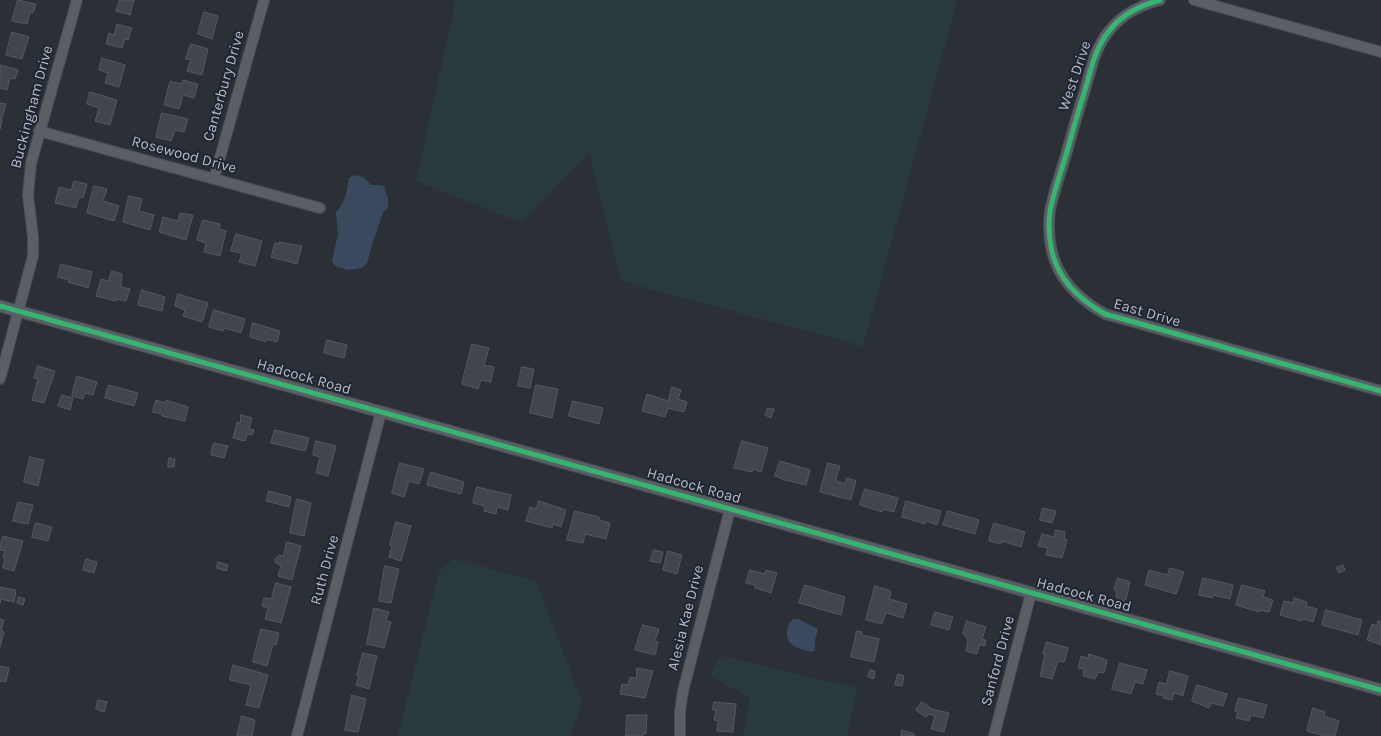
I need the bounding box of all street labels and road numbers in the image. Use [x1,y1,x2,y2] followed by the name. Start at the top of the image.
[200,29,248,143] street label: Canterbury Drive
[1055,39,1095,113] street label: West Drive
[7,44,57,170] street label: Buckingham Drive
[130,132,238,178] street label: Rosewood Drive
[1111,295,1183,331] street label: East Drive
[255,355,353,399] street label: Hadcock Road
[645,464,743,508] street label: Hadcock Road
[307,533,343,607] street label: Ruth Drive
[664,563,708,673] street label: Alesia Kae Drive
[1035,574,1133,616] street label: Hadcock Road
[977,614,1019,708] street label: Sanford Drive

